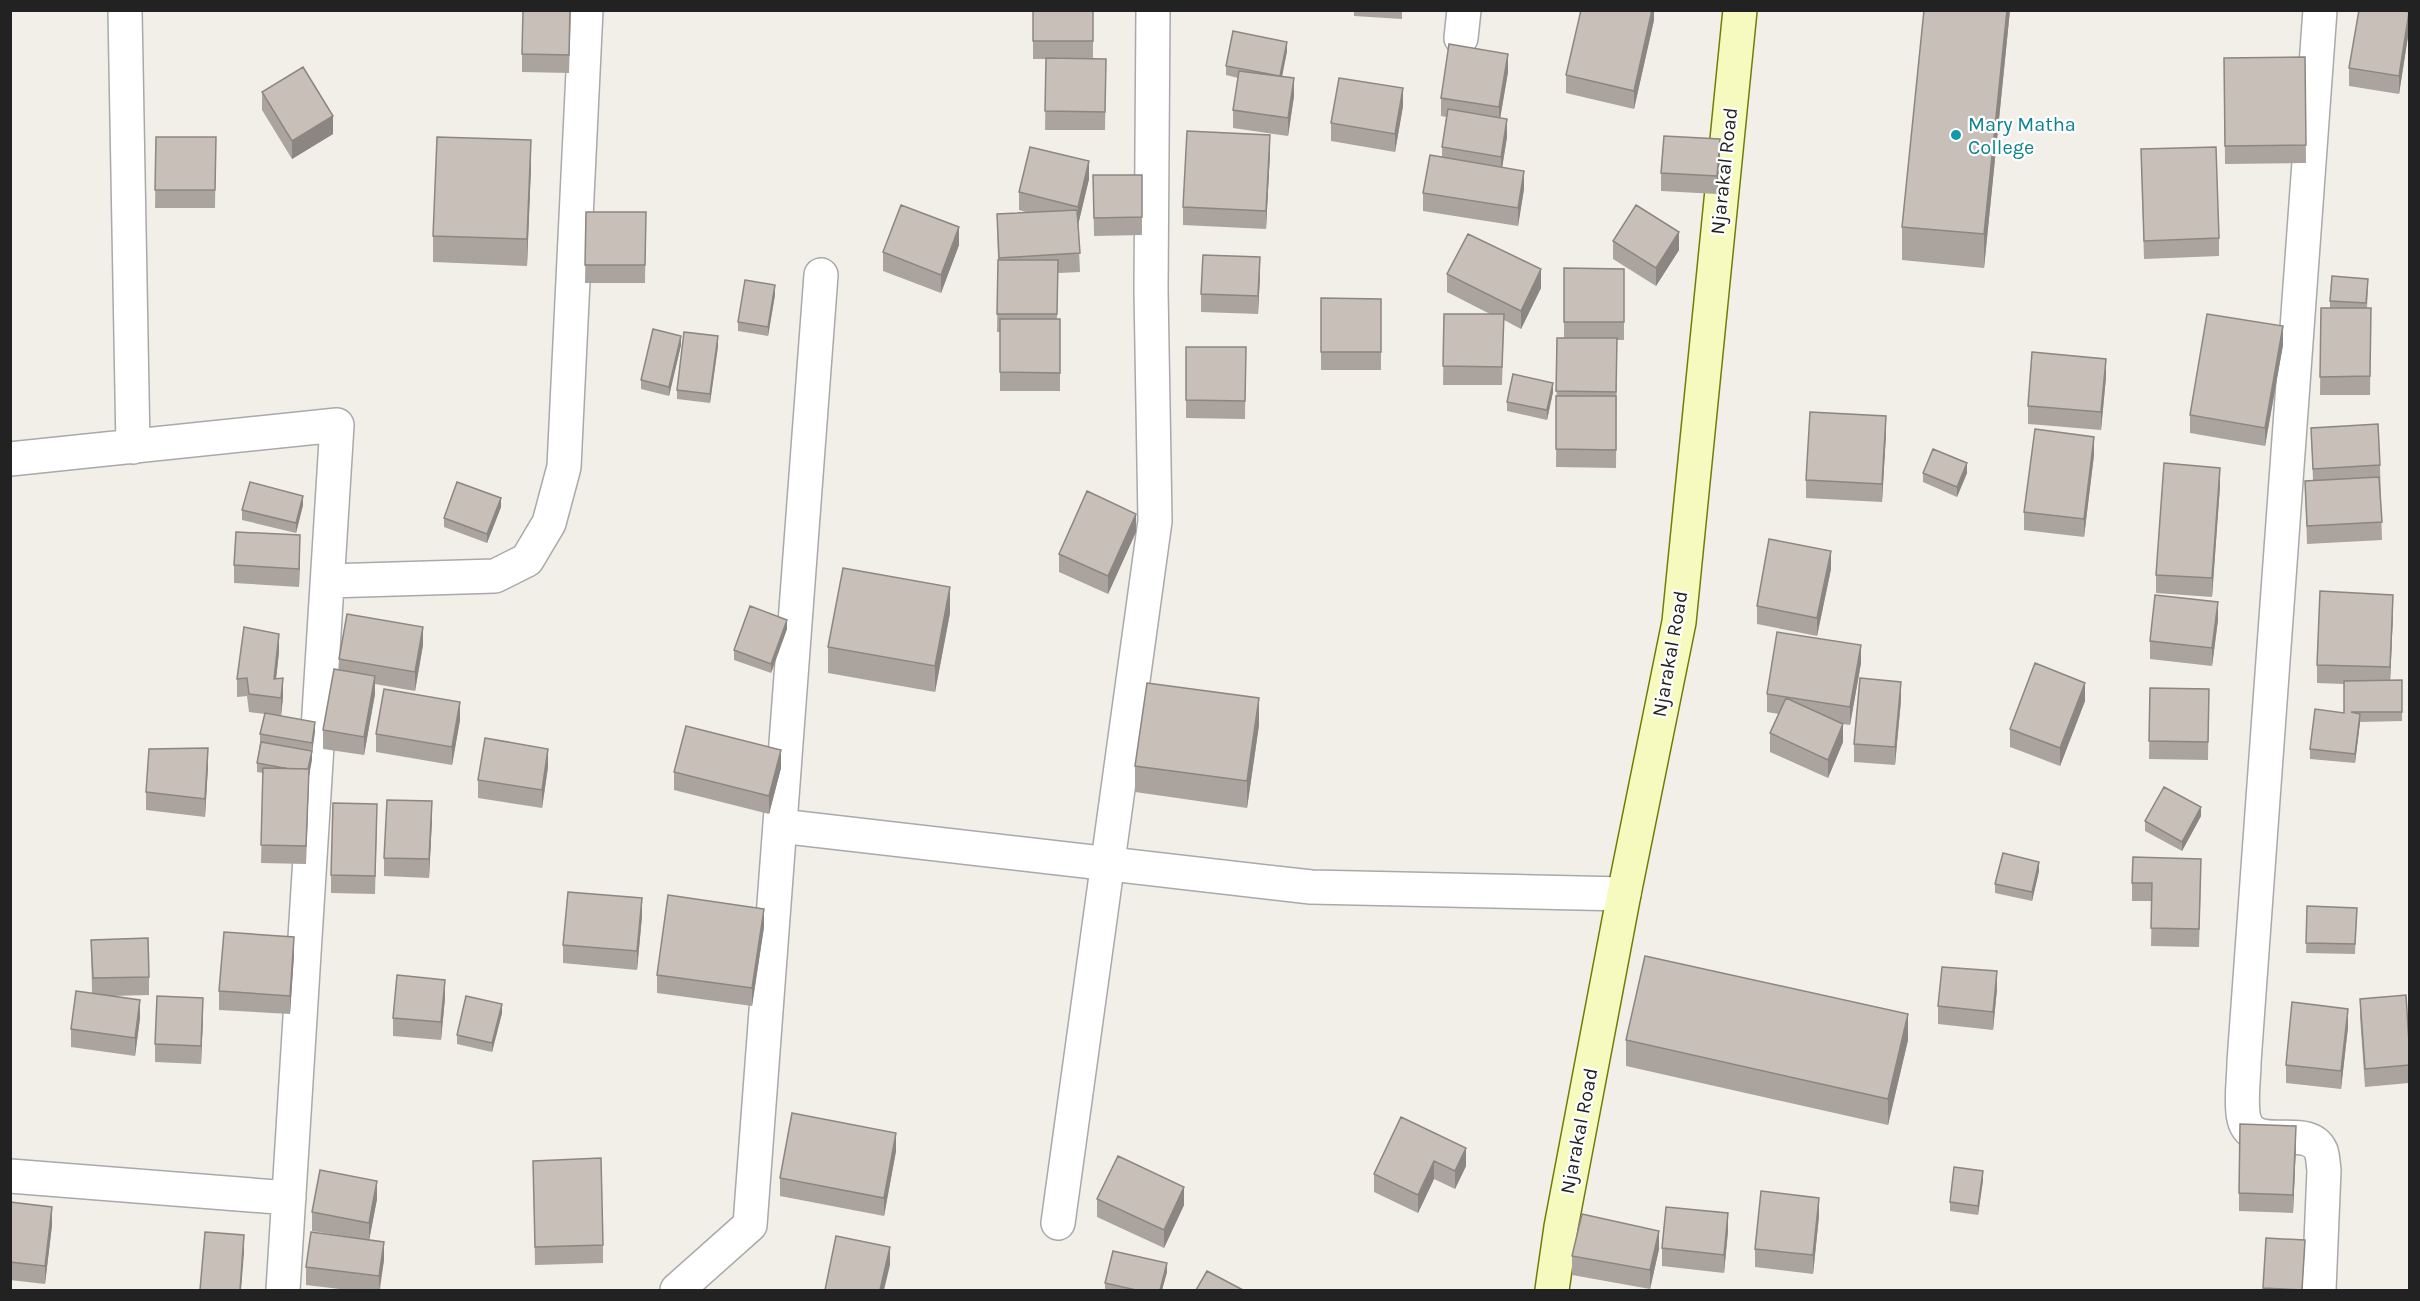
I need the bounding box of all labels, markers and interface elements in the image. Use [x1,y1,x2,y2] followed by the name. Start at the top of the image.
[1706,106,1742,236] street label: Njarakal Road
[1968,113,2076,159] place label: Mary Matha College
[1949,128,1963,142] marker: Mary Matha College
[1648,589,1692,719] street label: Njarakal Road
[1556,1066,1602,1196] street label: Njarakal Road

